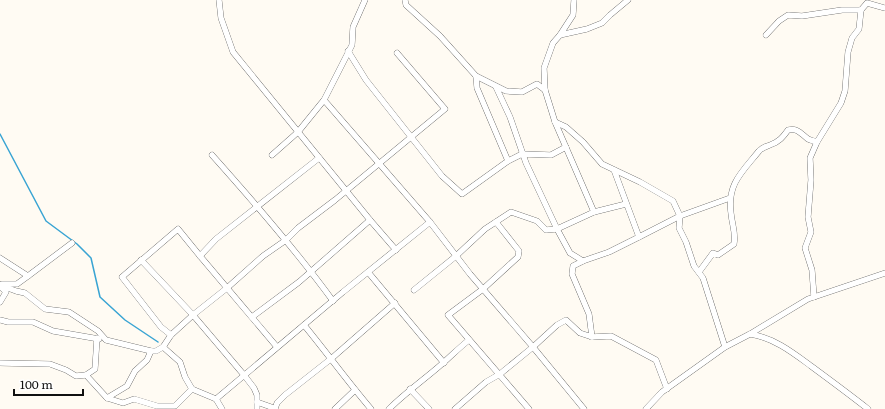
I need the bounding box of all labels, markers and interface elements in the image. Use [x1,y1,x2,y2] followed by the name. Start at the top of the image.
[14,371,83,397] scale bar
[20,375,53,393] text: 100 m

